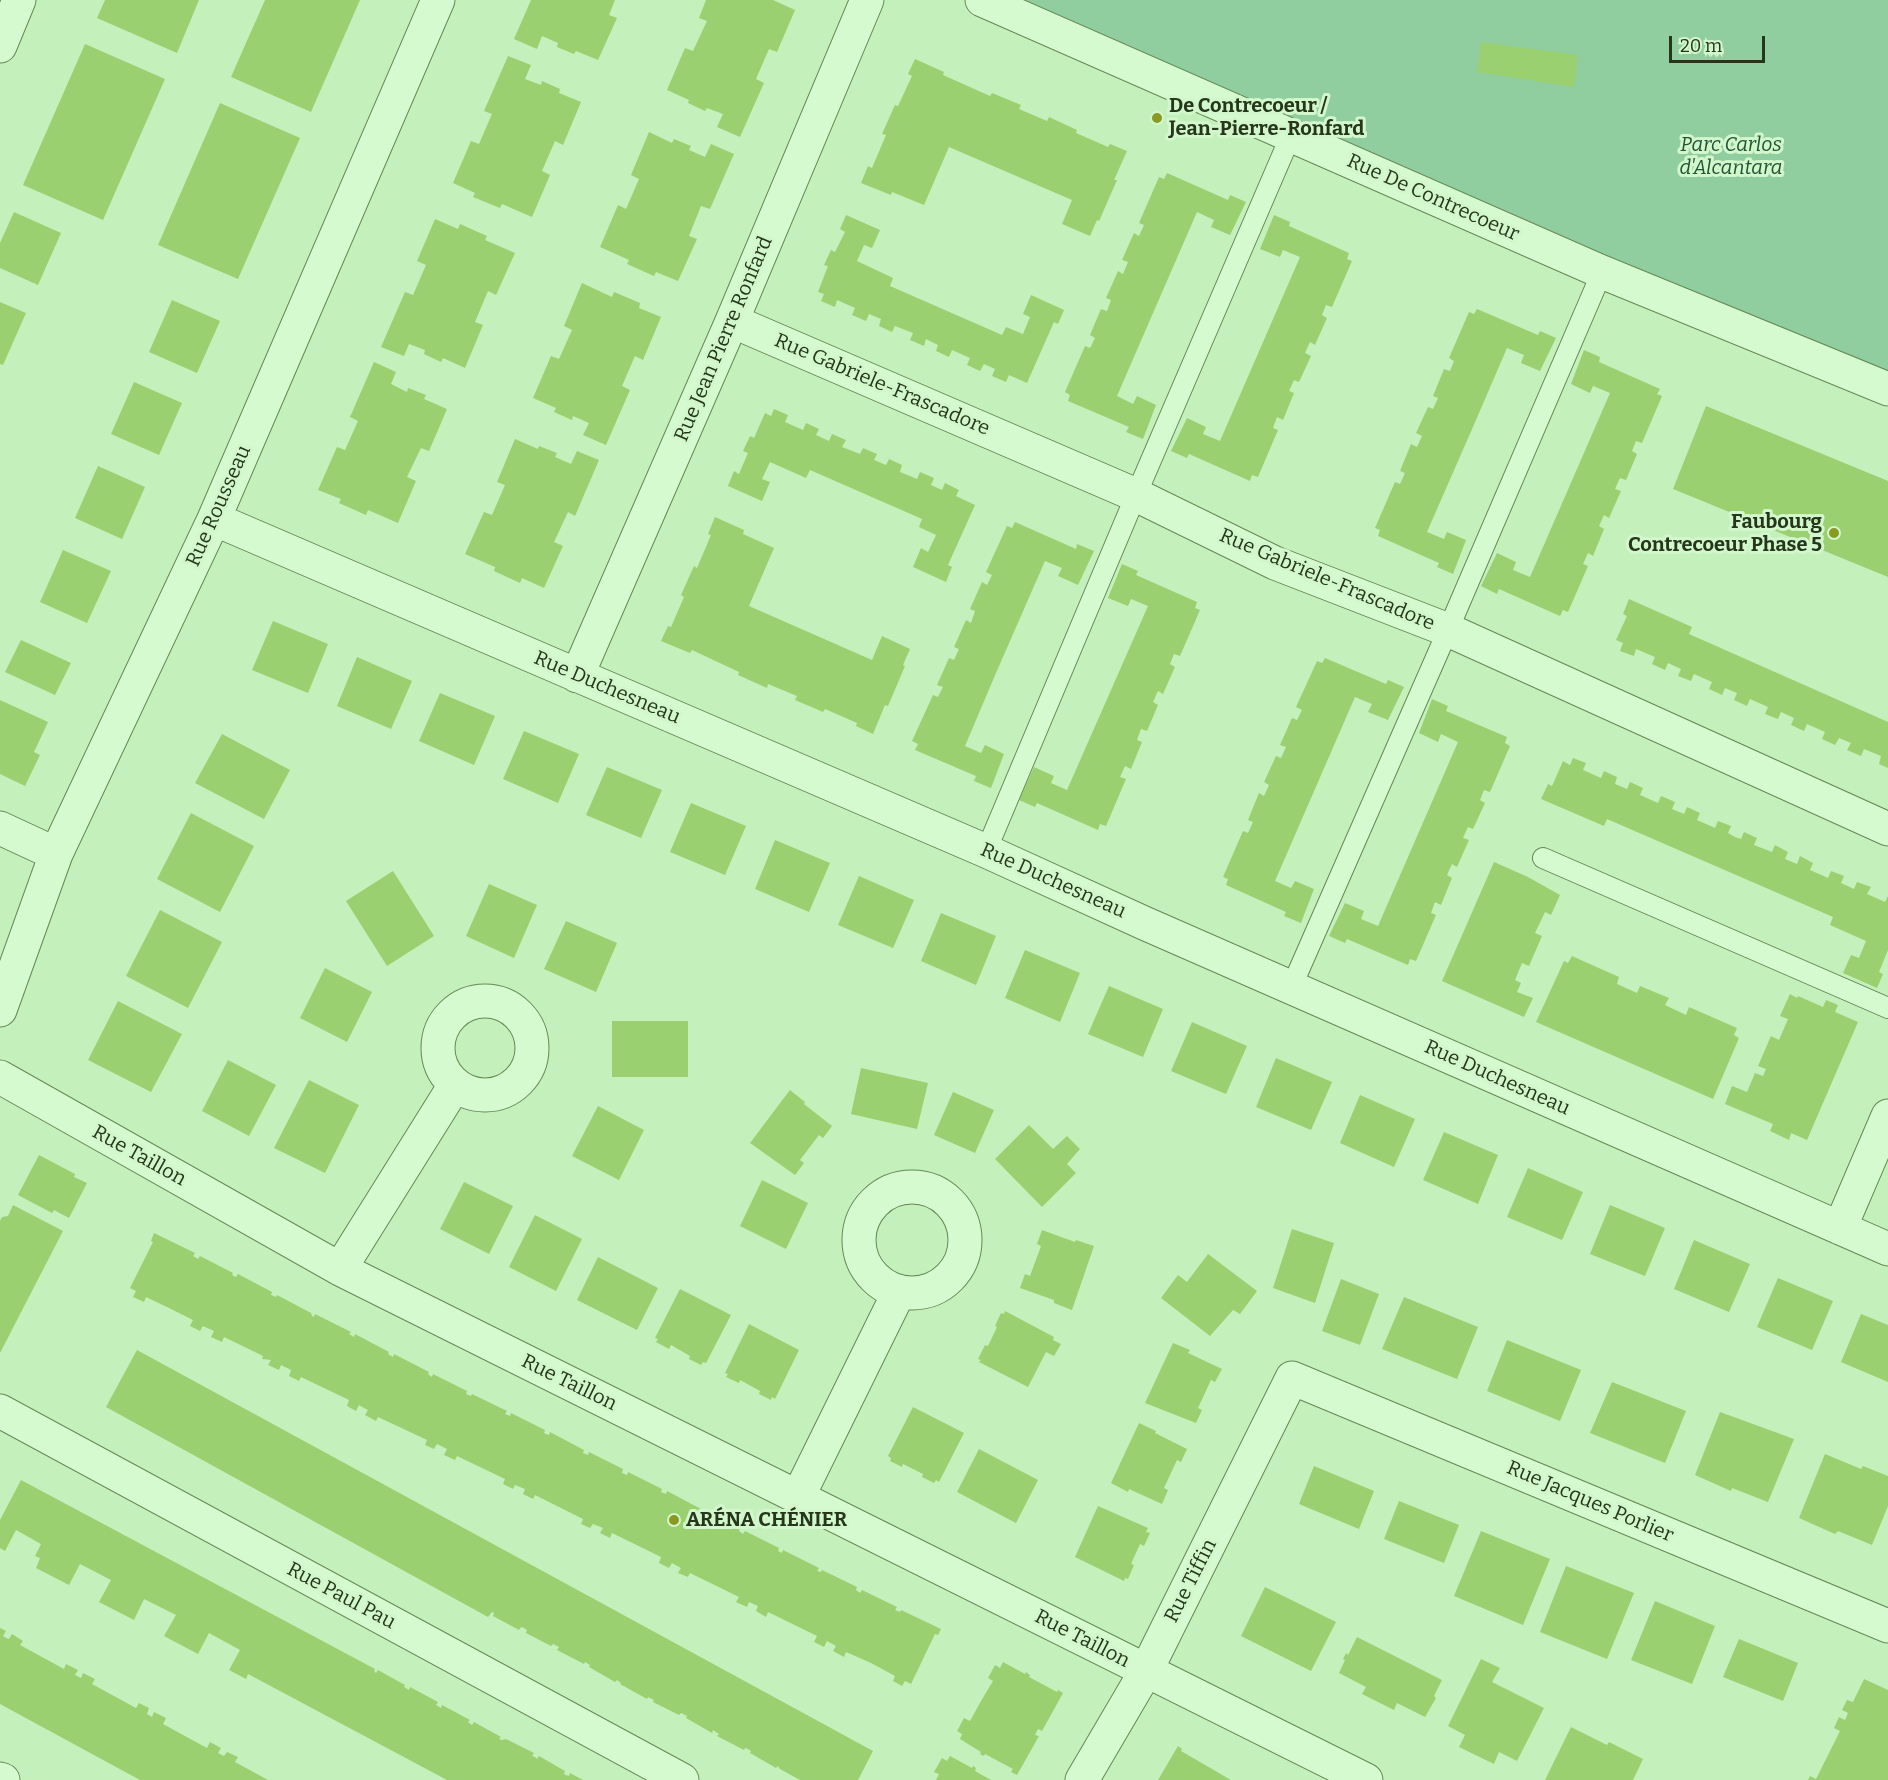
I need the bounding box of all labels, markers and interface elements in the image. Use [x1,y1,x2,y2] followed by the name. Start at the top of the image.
[1672,24,1768,62] scale bar
[1680,35,1722,57] text: 20 m
[1169,94,1364,141] place label: De Contrecoeur / Jean-Pierre-Ronfard
[1150,111,1164,125] marker: De Contrecoeur / Jean-Pierre-Ronfard
[1679,133,1783,180] park label: Parc Carlos d'Alcantara
[1343,149,1523,247] street label: Rue De Contrecoeur
[670,233,778,445] street label: Rue Jean Pierre Ronfard
[771,329,993,441] street label: Rue Gabriele-Frascadore
[182,442,256,570] street label: Rue Rousseau
[1628,510,1822,557] place label: Faubourg Contrecoeur Phase 5
[1216,524,1438,636] street label: Rue Gabriele-Frascadore
[1827,526,1841,540] marker: Faubourg Contrecoeur Phase 5
[530,646,684,730] street label: Rue Duchesneau
[977,838,1129,924] street label: Rue Duchesneau
[1421,1035,1573,1121] street label: Rue Duchesneau
[88,1120,190,1192] street label: Rue Taillon
[517,1350,621,1416] street label: Rue Taillon
[1503,1456,1677,1548] street label: Rue Jacques Porlier
[686,1508,847,1532] place label: ARÉNA CHÉNIER
[667,1513,681,1527] marker: ARÉNA CHÉNIER
[1160,1535,1222,1627] street label: Rue Tiffin
[283,1557,399,1635] street label: Rue Paul Pau
[1031,1605,1133,1673] street label: Rue Taillon

